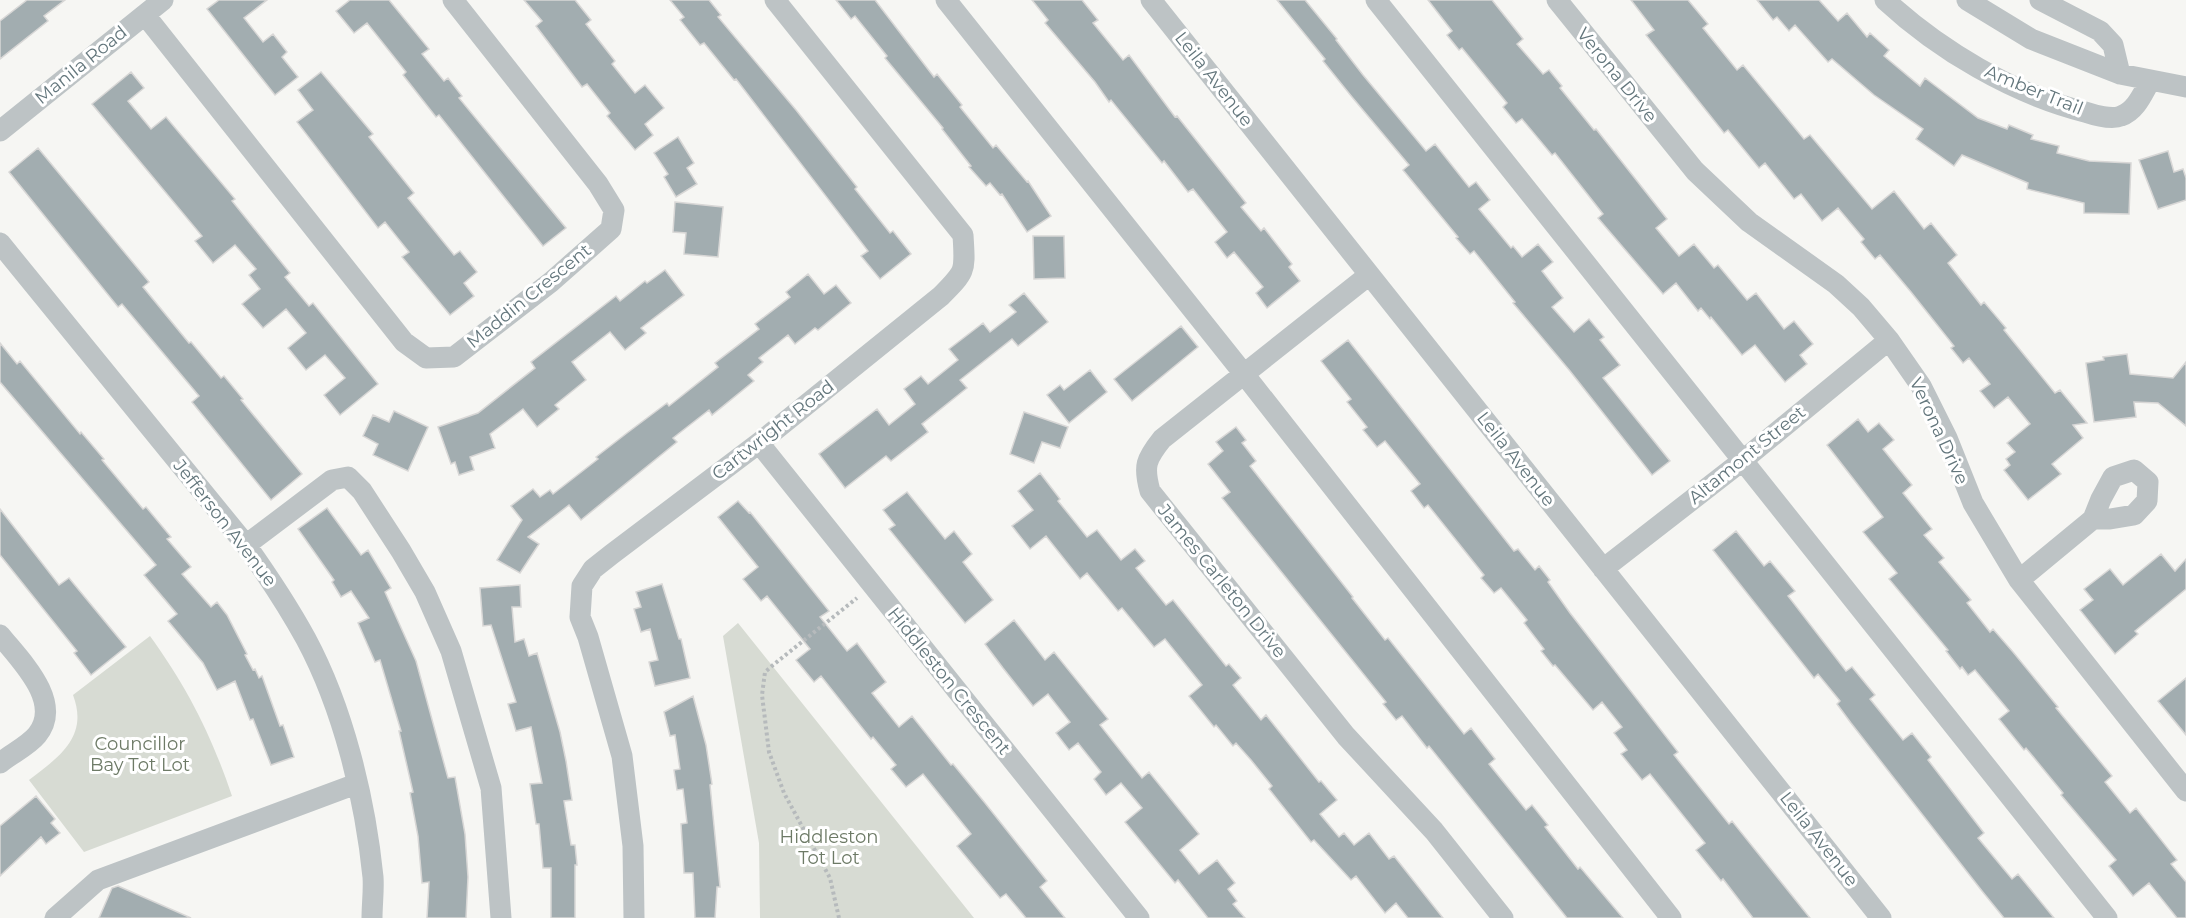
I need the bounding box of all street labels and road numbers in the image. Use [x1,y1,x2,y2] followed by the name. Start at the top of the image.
[31,21,131,109] street label: Manila Road
[1572,23,1662,127] street label: Verona Drive
[1170,27,1258,131] street label: Leila Avenue
[1982,60,2086,120] street label: Amber Trail
[462,239,596,353] street label: Maddin Crescent
[1905,374,1973,488] street label: Verona Drive
[707,375,839,485] street label: Cartwright Road
[1684,401,1810,509] street label: Altamont Street
[1472,407,1560,511] street label: Leila Avenue
[168,454,281,591] street label: Jefferson Avenue
[1153,499,1291,662] street label: James Carleton Drive
[883,603,1015,759] street label: Hiddleston Crescent
[1775,787,1863,891] street label: Leila Avenue

